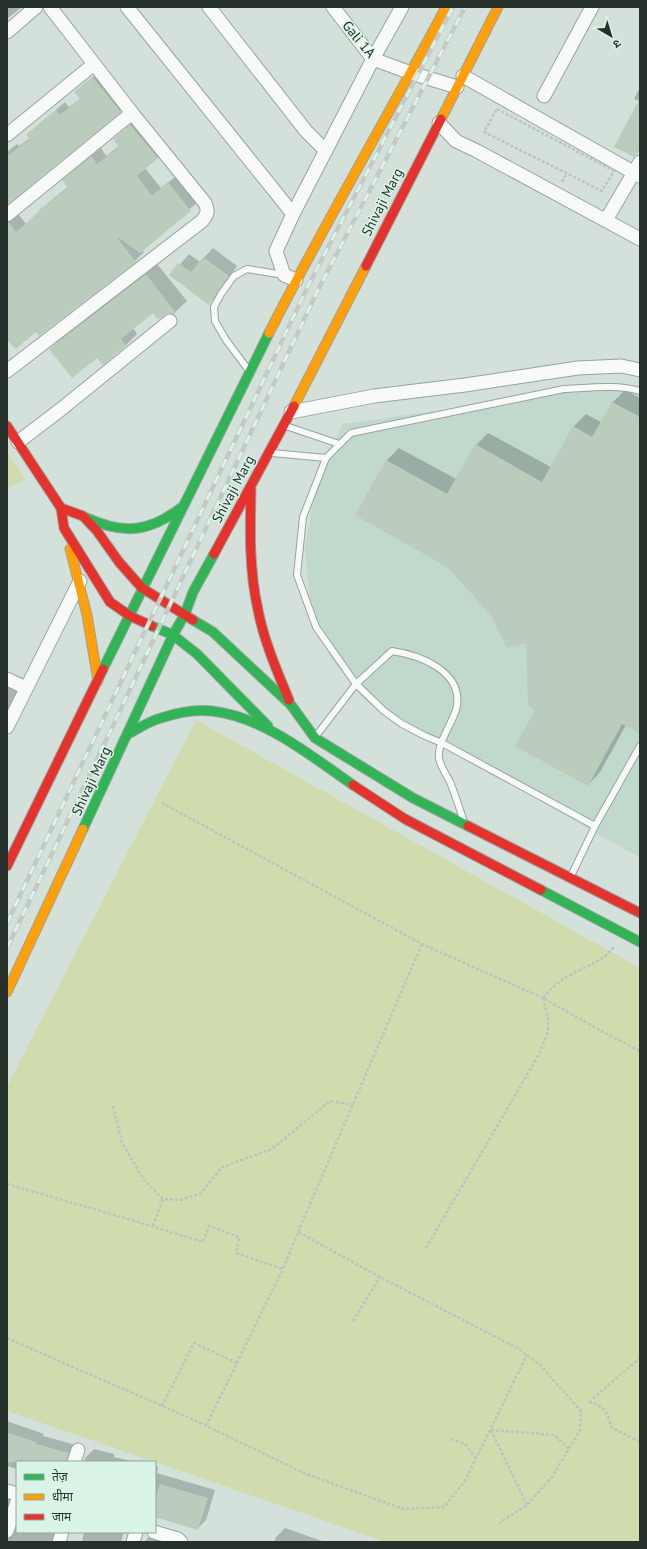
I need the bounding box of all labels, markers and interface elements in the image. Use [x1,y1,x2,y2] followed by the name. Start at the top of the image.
[591,16,631,56] north arrow
[338,17,380,62] street label: Gali 1A
[610,36,624,52] text: उ
[357,165,407,239] street label: Shivaji Marg
[208,452,258,526] street label: Shivaji Marg
[67,744,115,818] street label: Shivaji Marg
[16,1461,156,1533] legend
[52,1469,69,1484] text: तेज़
[52,1489,74,1504] text: धीमा
[52,1509,72,1524] text: जाम

